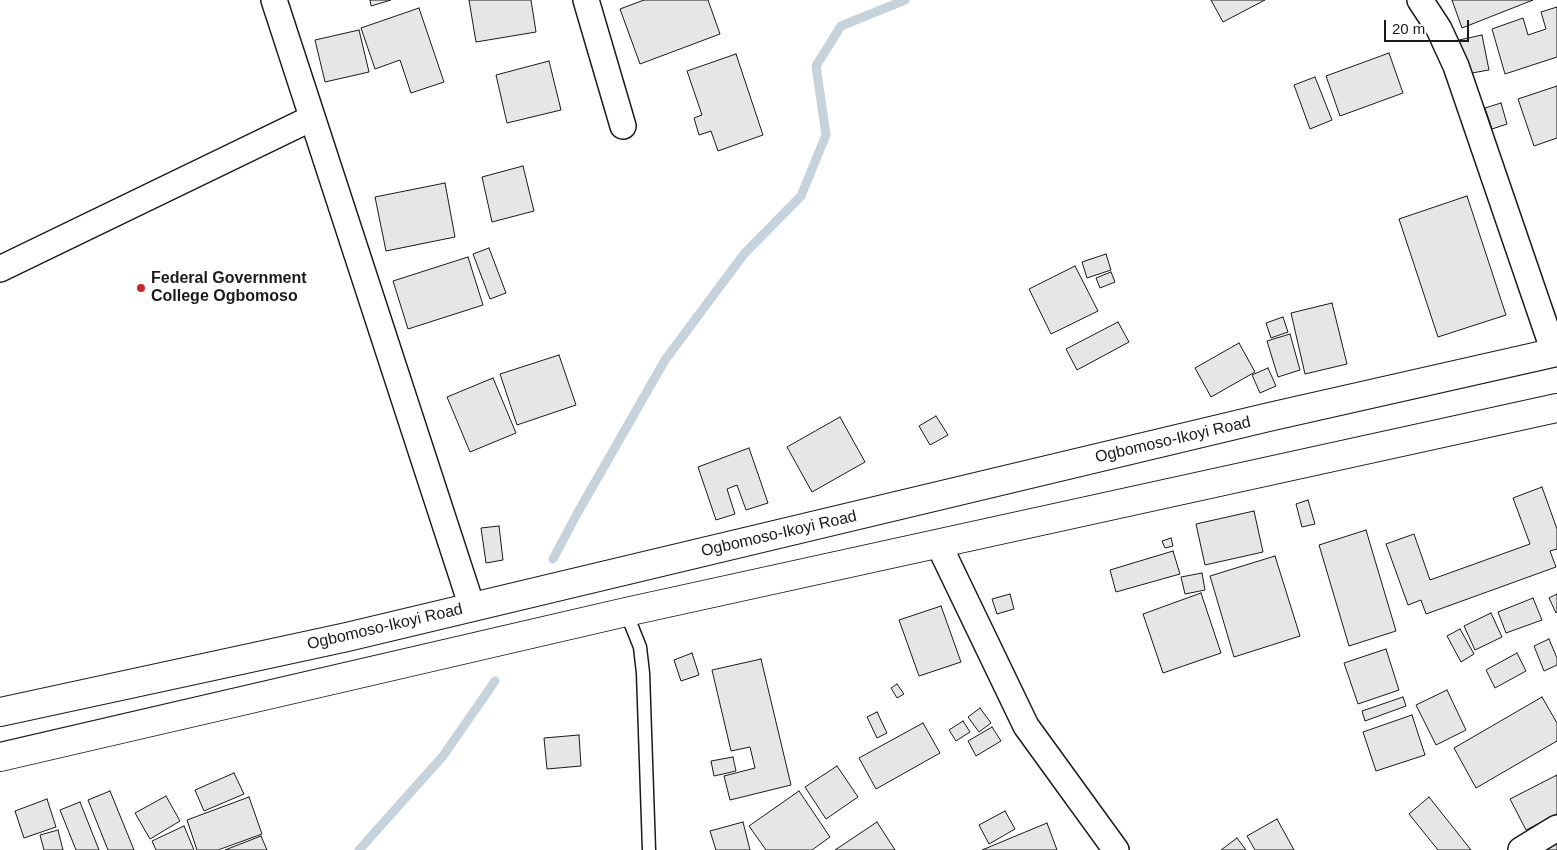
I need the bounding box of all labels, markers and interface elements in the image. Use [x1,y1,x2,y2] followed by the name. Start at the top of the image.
[1387,10,1472,42] scale bar
[1392,20,1425,37] text: 20 m
[151,269,307,307] place label: Federal Government College Ogbomoso
[135,282,147,294] marker: Federal Government College Ogbomoso
[1093,413,1253,467] street label: Ogbomoso-Ikoyi Road
[699,507,859,561] street label: Ogbomoso-Ikoyi Road
[305,600,465,654] street label: Ogbomoso-Ikoyi Road

